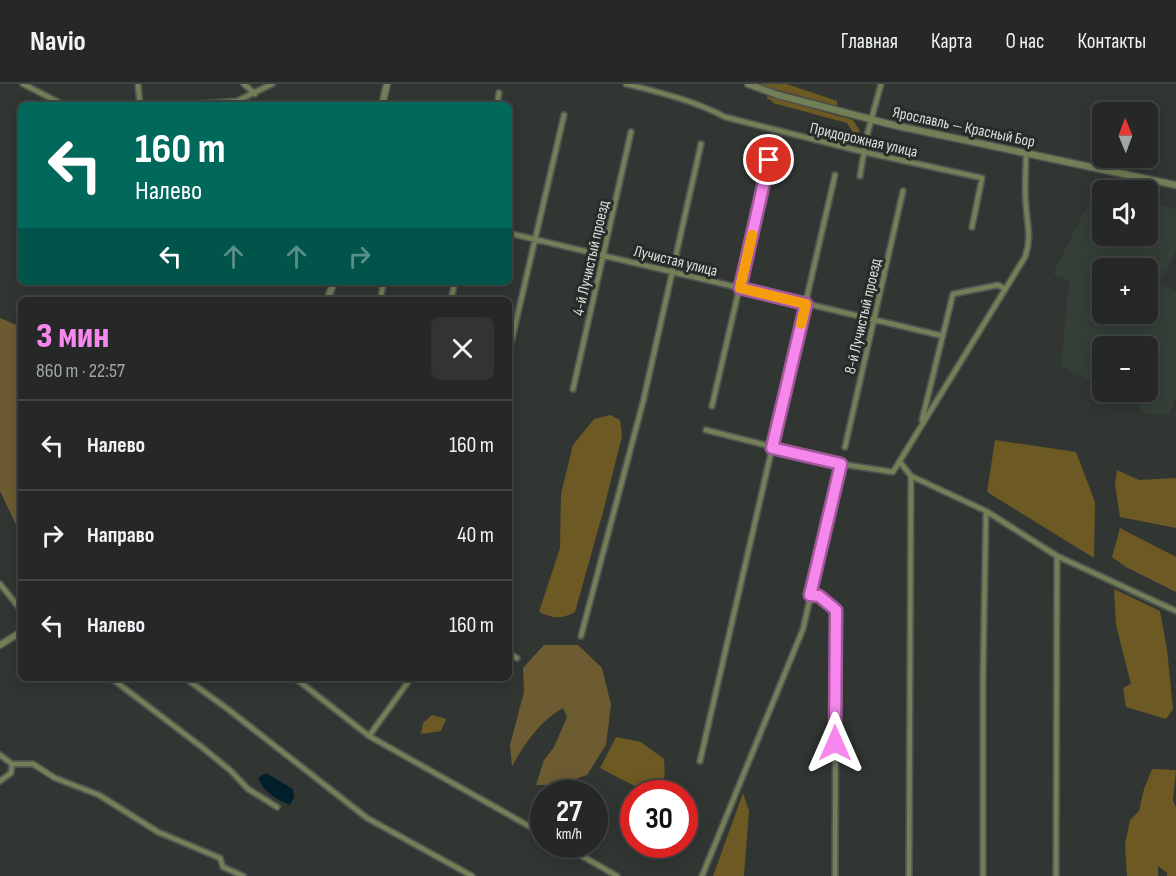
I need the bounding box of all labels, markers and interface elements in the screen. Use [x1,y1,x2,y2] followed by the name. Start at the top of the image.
[30,25,86,58] text: Navio
[841,29,898,54] text: Главная
[931,29,972,54] text: Карта
[1005,29,1044,54] text: О нас
[1077,29,1146,54] text: Контакты
[1092,102,1158,168] north arrow
[1092,102,1158,402] map controls
[891,103,1037,152] street label: Ярославль — Красный Бор
[808,119,919,162] street label: Придорожная улица
[135,124,226,175] text: 160 m
[36,126,114,204] icon: left
[743,134,794,185] pin
[752,143,785,176] icon: arrive
[135,175,202,207] text: Налево
[1092,180,1158,246] button: sound
[569,199,614,318] street label: 4-й Лучистый проезд
[154,240,187,273] icon: left
[217,240,250,273] icon: ahead
[280,240,313,273] icon: ahead
[343,240,376,273] icon: right
[632,242,719,281] street label: Лучистая улица
[841,256,886,376] street label: 8-й Лучистый проезд
[1092,258,1158,324] button: +
[36,315,109,358] text: 3 мин
[431,317,494,380] button: close
[1092,336,1158,402] button: −
[36,359,125,383] text: 860 m · 22:57
[36,429,69,462] icon: left
[87,432,145,459] text: Налево
[449,432,494,459] text: 160 m
[36,519,69,552] icon: right
[87,522,154,549] text: Направо
[457,522,494,549] text: 40 m
[36,609,69,642] icon: left
[87,612,145,639] text: Налево
[449,612,494,639] text: 160 m
[803,711,867,775] position arrow
[620,780,698,858] speed limit sign: 30
[556,794,582,830] text: 27
[556,825,582,844] text: km/h

